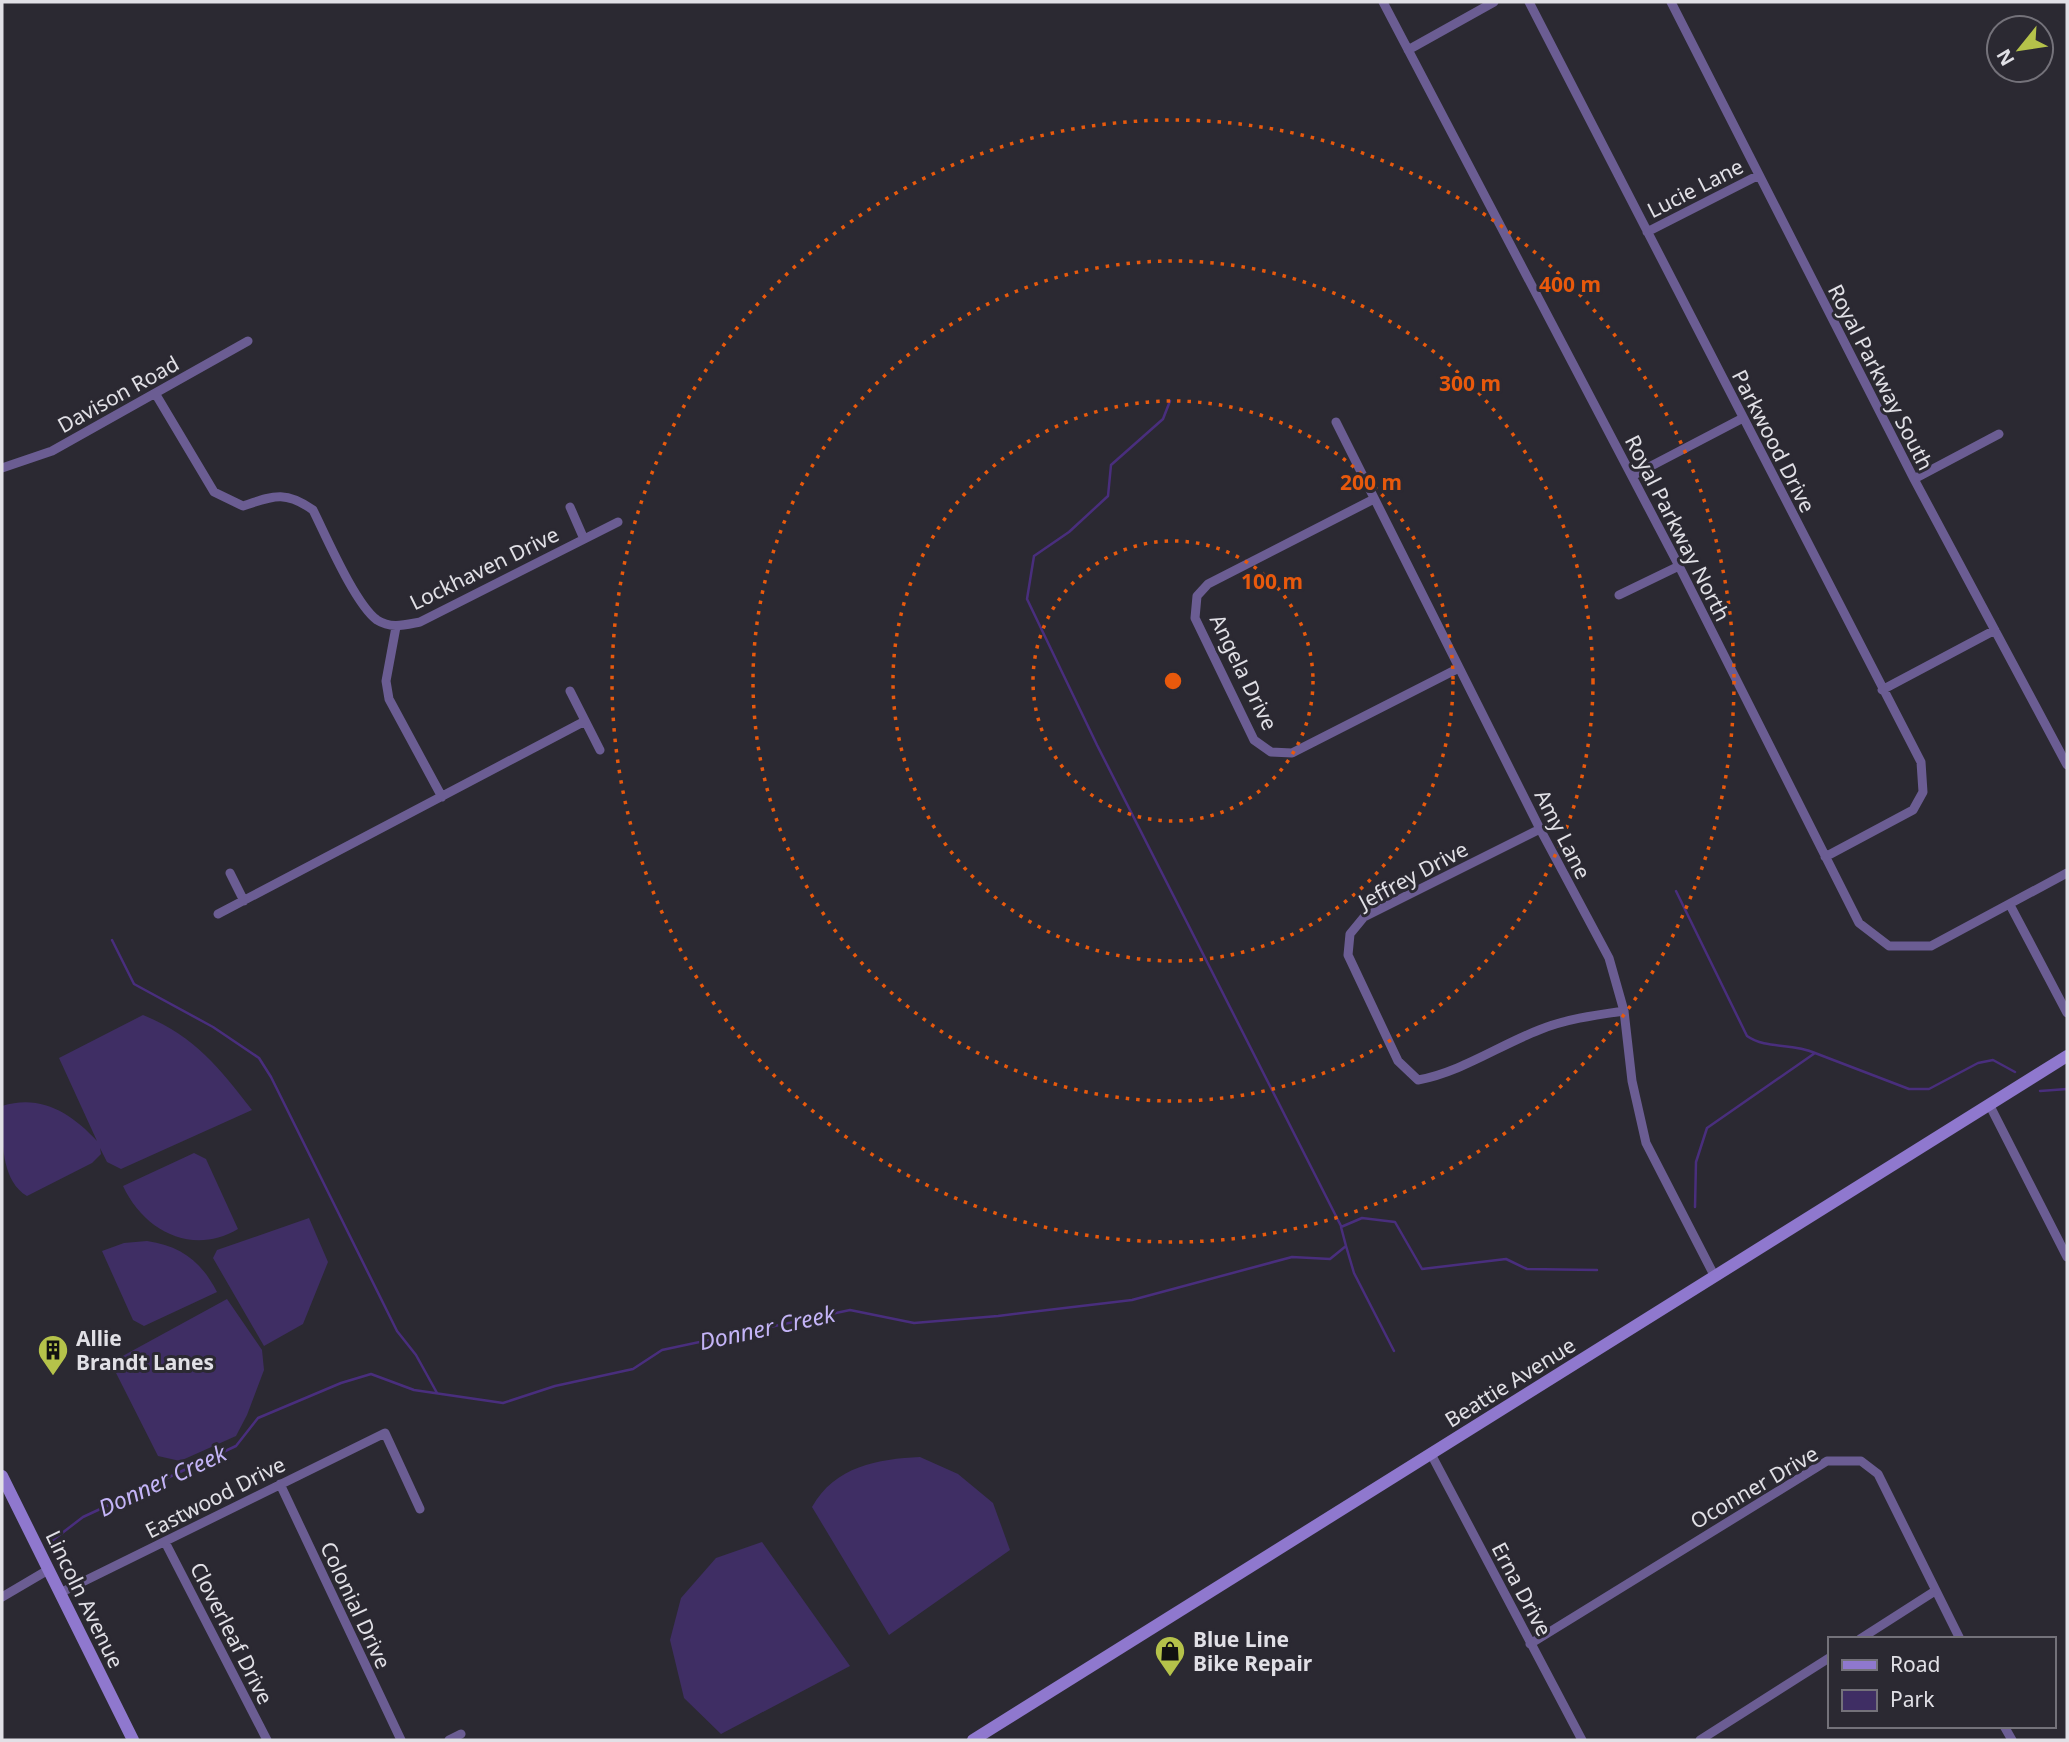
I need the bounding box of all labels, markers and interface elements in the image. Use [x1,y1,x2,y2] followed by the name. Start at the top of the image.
[1985,14,2055,84] north arrow
[1990,44,2020,71] text: N
[1642,152,1748,224] street label: Lucie Lane
[1539,270,1601,298] text: 400 m
[1822,279,1940,475] street label: Royal Parkway South
[52,349,184,439] street label: Davison Road
[1726,365,1822,517] street label: Parkwood Drive
[1439,369,1501,397] text: 300 m
[1619,430,1737,626] street label: Royal Parkway North
[1340,468,1402,496] text: 200 m
[405,520,563,616] street label: Lockhaven Drive
[1241,567,1303,595] text: 100 m
[1204,609,1284,735] street label: Angela Drive
[1161,669,1185,693] centre of rings
[1529,784,1597,884] street label: Amy Lane
[1352,835,1472,916] street label: Jeffrey Drive
[696,1297,839,1357] water label: Donner Creek
[76,1324,214,1376] place label: Allie Brandt Lanes
[1439,1331,1581,1433] street label: Beattie Avenue
[36,1333,70,1377] building icon: Allie Brandt Lanes
[93,1436,233,1524] water label: Donner Creek
[1685,1439,1823,1535] street label: Oconner Drive
[140,1450,290,1544] street label: Eastwood Drive
[40,1526,130,1672] street label: Lincoln Avenue
[314,1537,398,1673] street label: Colonial Drive
[1486,1537,1558,1641] street label: Erna Drive
[184,1557,280,1709] street label: Cloverleaf Drive
[1193,1625,1313,1677] place label: Blue Line Bike Repair
[1153,1634,1187,1678] shop icon: Blue Line Bike Repair
[1828,1637,2055,1728] legend
[1890,1650,1940,1678] text: Road
[1890,1685,1935,1713] text: Park

